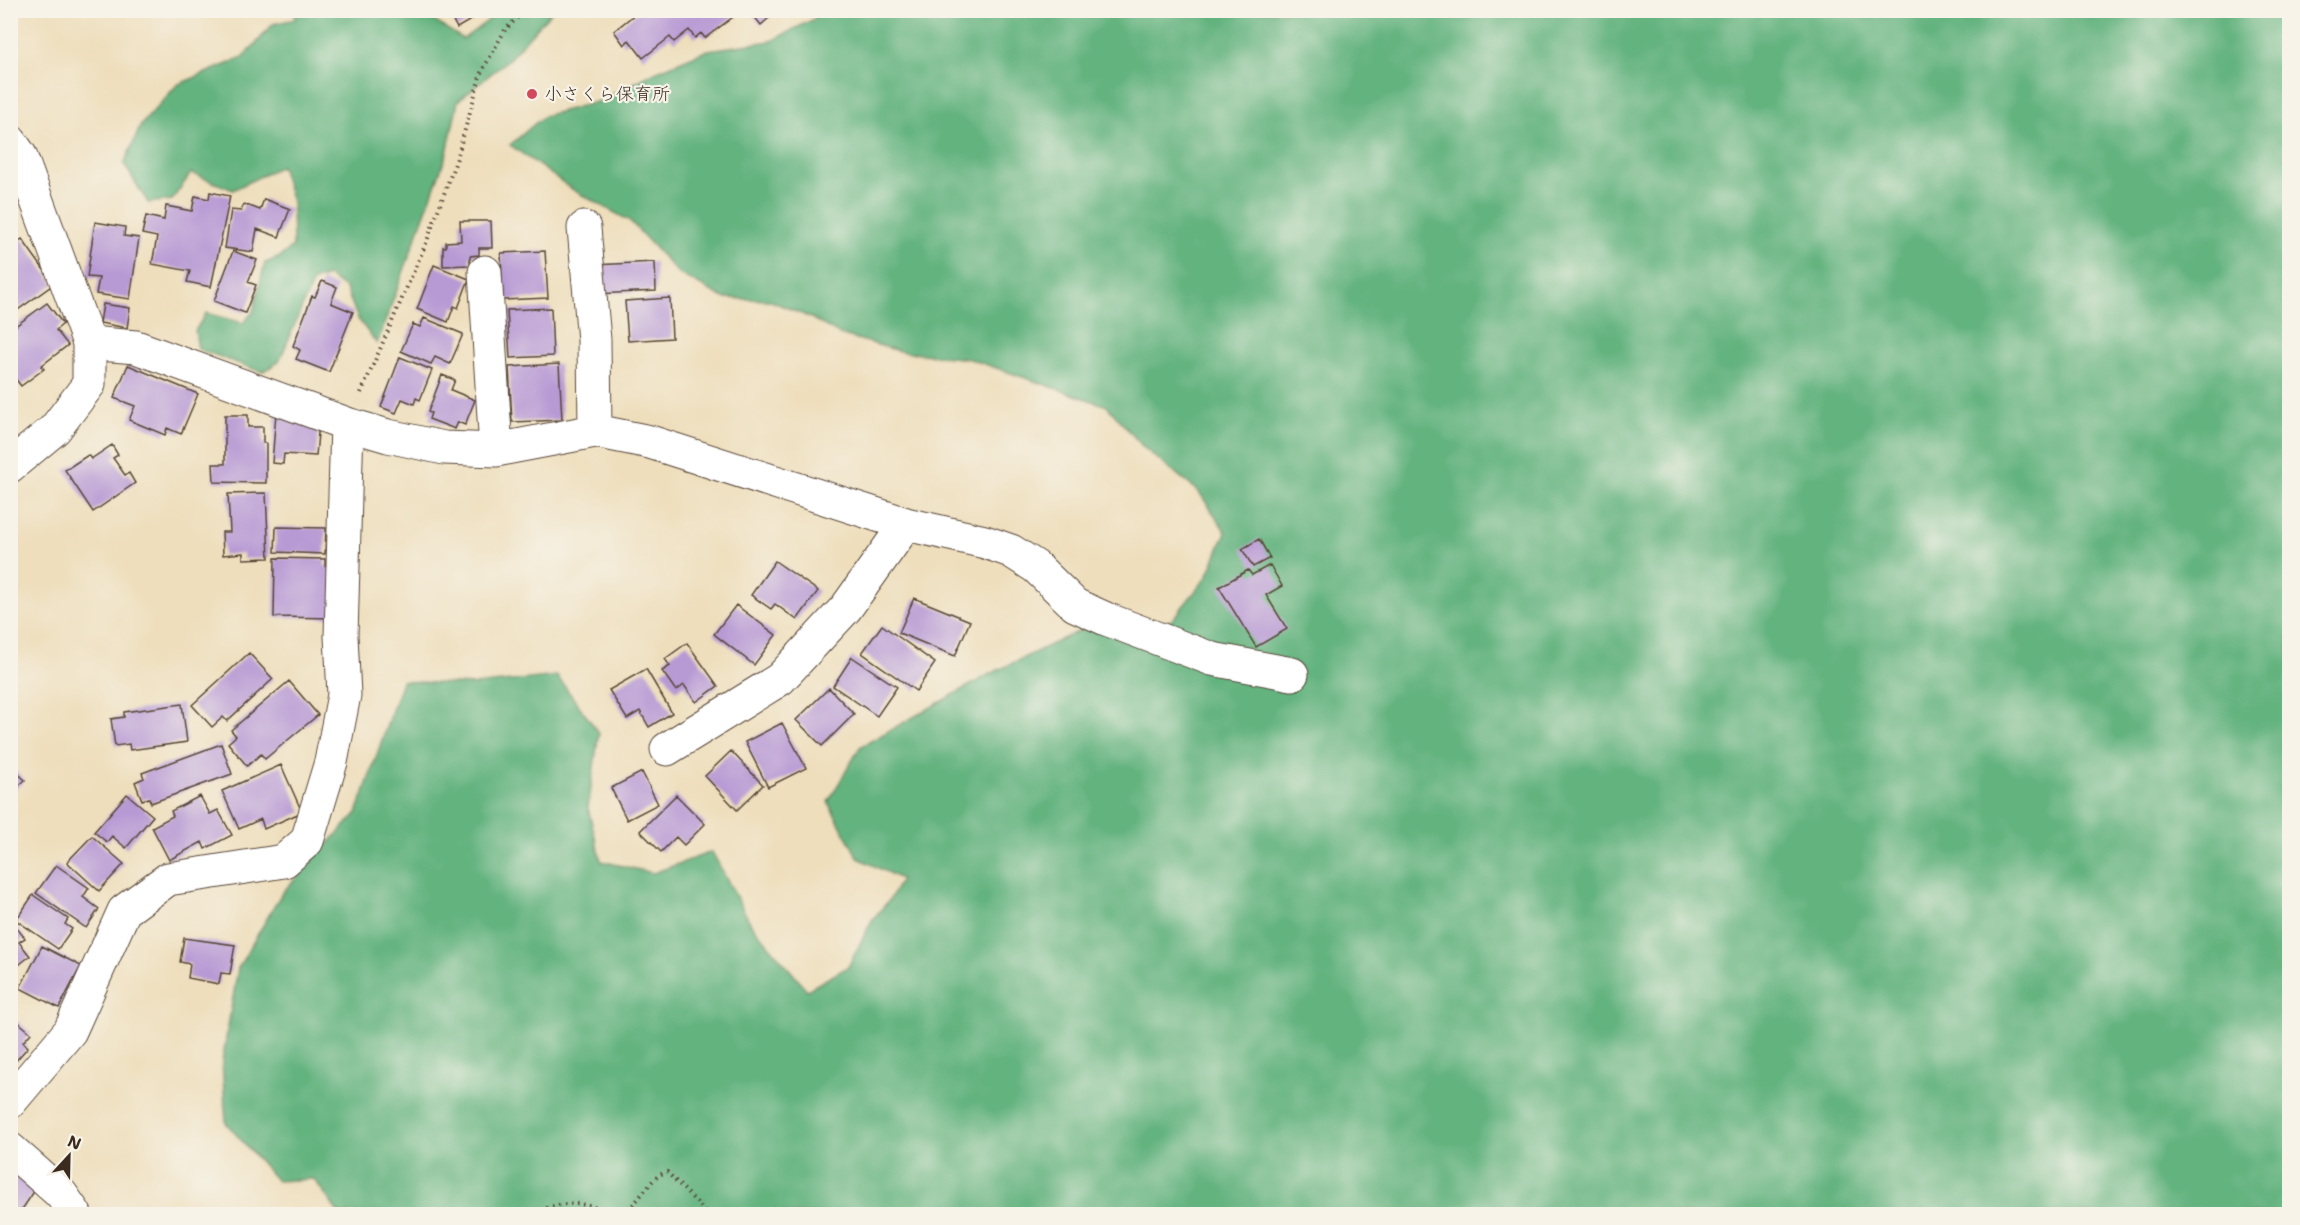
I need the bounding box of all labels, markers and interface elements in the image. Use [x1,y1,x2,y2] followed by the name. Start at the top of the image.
[544,82,670,106] place label: 小さくら保育所
[525,87,539,101] marker: 小さくら保育所
[39,1126,99,1186] north arrow
[65,1130,84,1155] text: N

